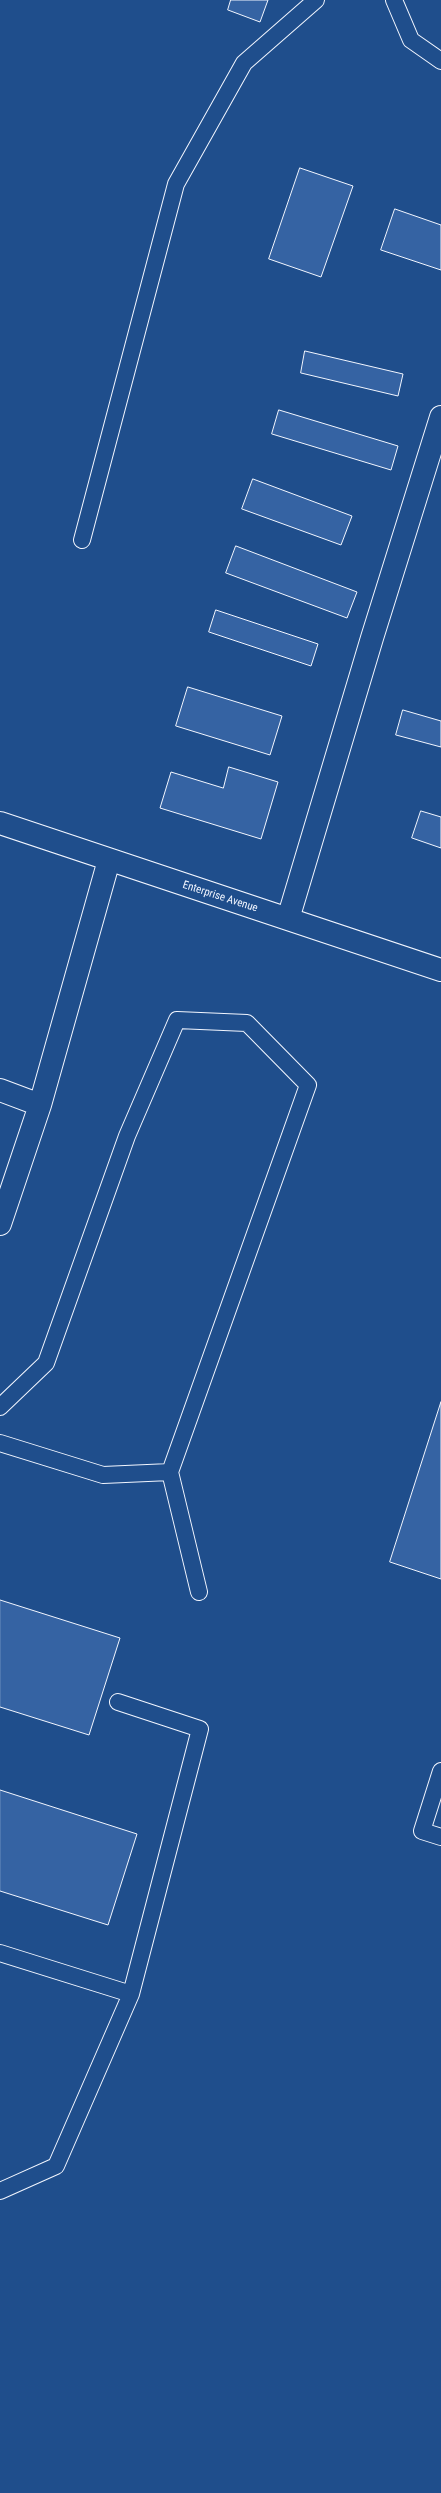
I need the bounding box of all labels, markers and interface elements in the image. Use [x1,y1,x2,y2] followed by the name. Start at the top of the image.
[181,879,259,915] street label: Enterprise Avenue

